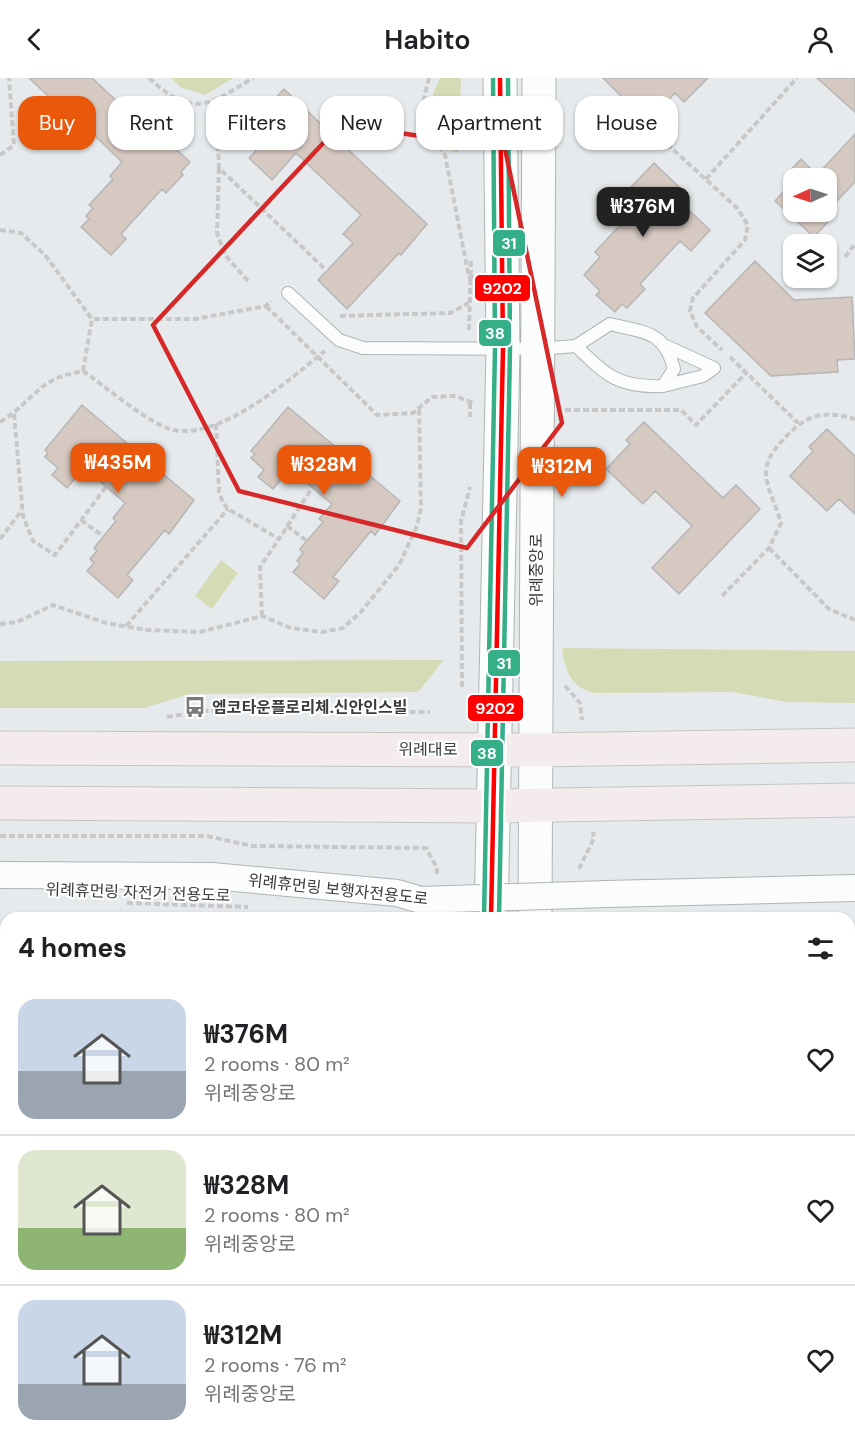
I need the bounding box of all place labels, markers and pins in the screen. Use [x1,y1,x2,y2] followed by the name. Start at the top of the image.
[601,187,685,238] pin: ₩376M
[76,443,160,494] pin: ₩435M
[282,445,366,496] pin: ₩328M
[520,447,604,498] pin: ₩312M
[183,695,207,719] bus stop icon: 엠코타운플로리체.신안인스빌
[212,697,407,718] place label: 엠코타운플로리체.신안인스빌

